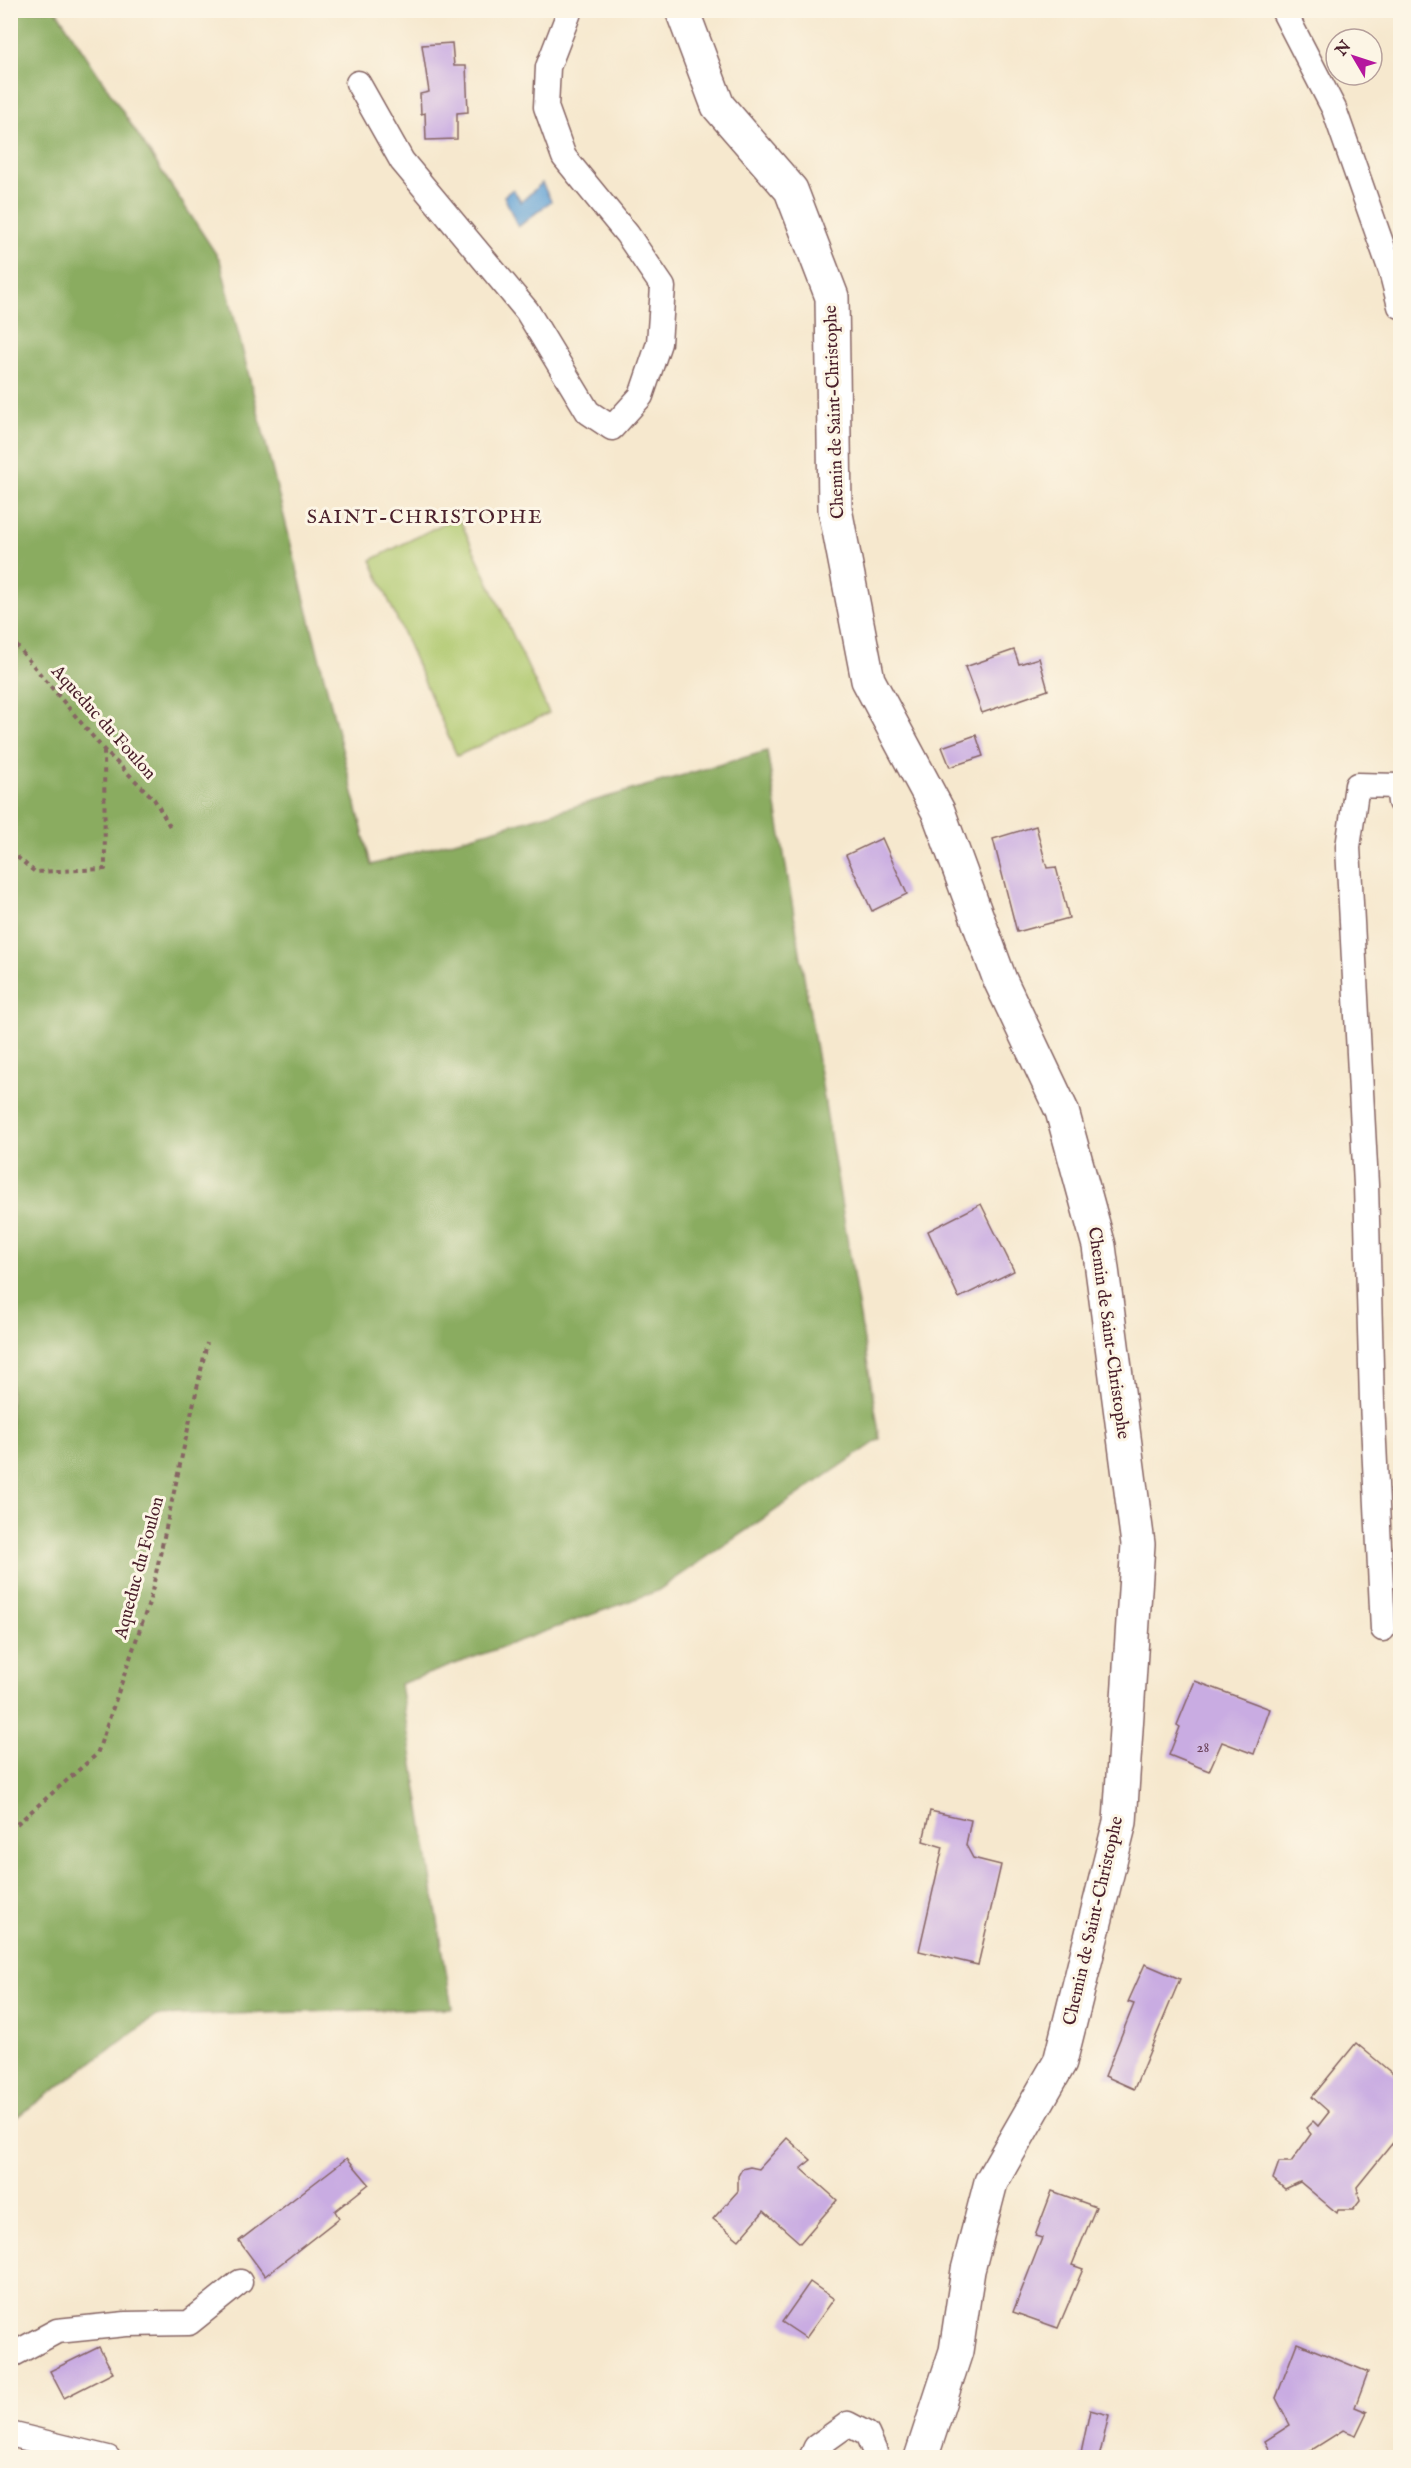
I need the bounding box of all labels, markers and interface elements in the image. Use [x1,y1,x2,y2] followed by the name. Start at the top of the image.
[1324,27,1384,87] north arrow
[1331,37,1356,61] text: N
[820,305,850,519] street label: Chemin de Saint-Christophe
[307,505,543,530] district label: SAINT-CHRISTOPHE
[45,660,161,785] street label: Aqueduc du Foulon
[1082,1225,1134,1441] street label: Chemin de Saint-Christophe
[110,1494,170,1643] street label: Aqueduc du Foulon
[1197,1738,1210,1757] house number: 28
[1059,1814,1129,2028] street label: Chemin de Saint-Christophe

